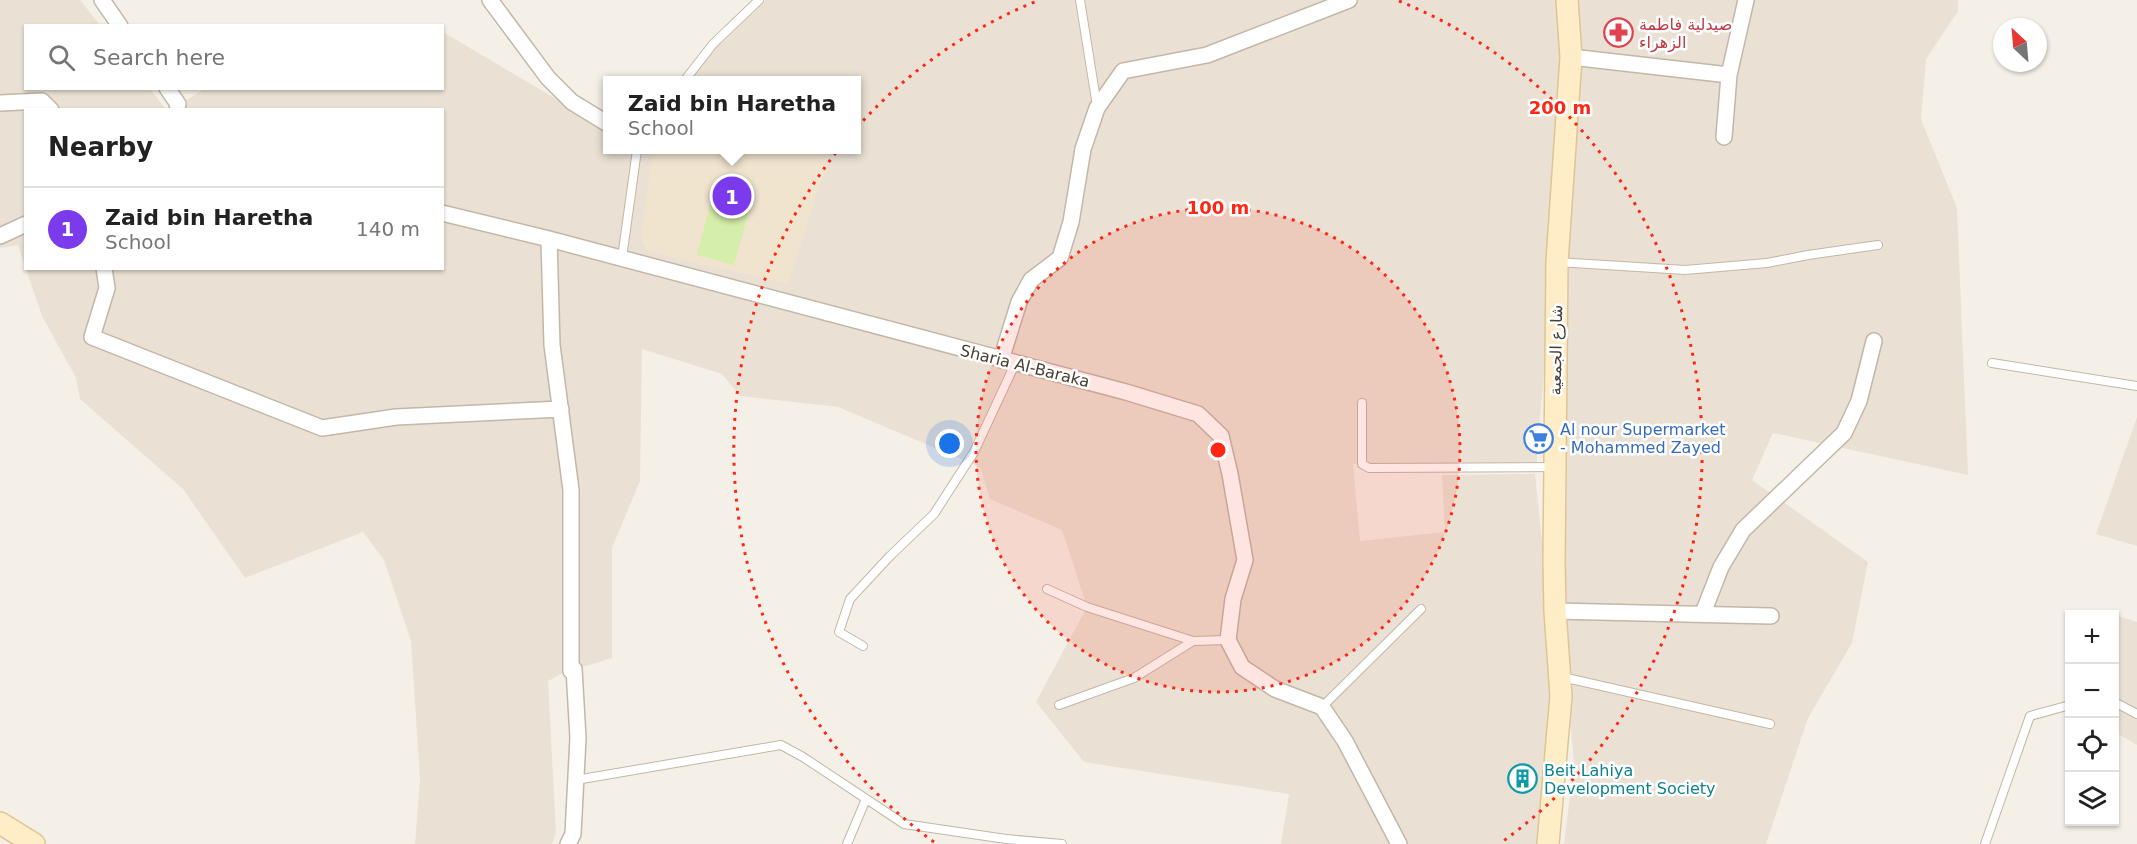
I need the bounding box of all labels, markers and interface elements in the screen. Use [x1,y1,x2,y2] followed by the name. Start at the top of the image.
[1639,15,1732,53] place label: صيدلية فاطمة الزهراء
[1602,17,1634,49] pharmacy icon: صيدلية فاطمة الزهراء
[1993,18,2047,72] north arrow
[24,24,444,90] search box
[45,41,78,74] icon: search
[93,45,225,70] text: Search here
[603,76,861,154] popup
[628,91,836,116] text: Zaid bin Haretha
[1529,97,1591,118] text: 200 m
[628,116,694,140] text: School
[48,132,153,162] text: Nearby
[712,174,752,218] pin: 1
[1187,197,1249,218] text: 100 m
[105,205,313,230] text: Zaid bin Haretha
[61,217,74,241] text: 1
[356,217,420,241] text: 140 m
[105,230,171,254] text: School
[1546,305,1567,396] street label: شارع الجمعية
[958,341,1092,391] street label: Sharia Al-Baraka
[1560,420,1726,457] place label: Al nour Supermarket - Mohammed Zayed
[1523,422,1555,454] supermarket icon: Al nour Supermarket - Mohammed Zayed
[935,429,964,458] your location
[1208,440,1228,460] centre of rings
[2065,610,2119,826] map controls
[2065,610,2119,664] button: +
[2065,664,2119,718] button: −
[2065,718,2119,772] button: locate
[1544,761,1716,798] place label: Beit Lahiya Development Society
[1507,763,1539,795] building icon: Beit Lahiya Development Society
[2065,772,2119,826] button: layers

